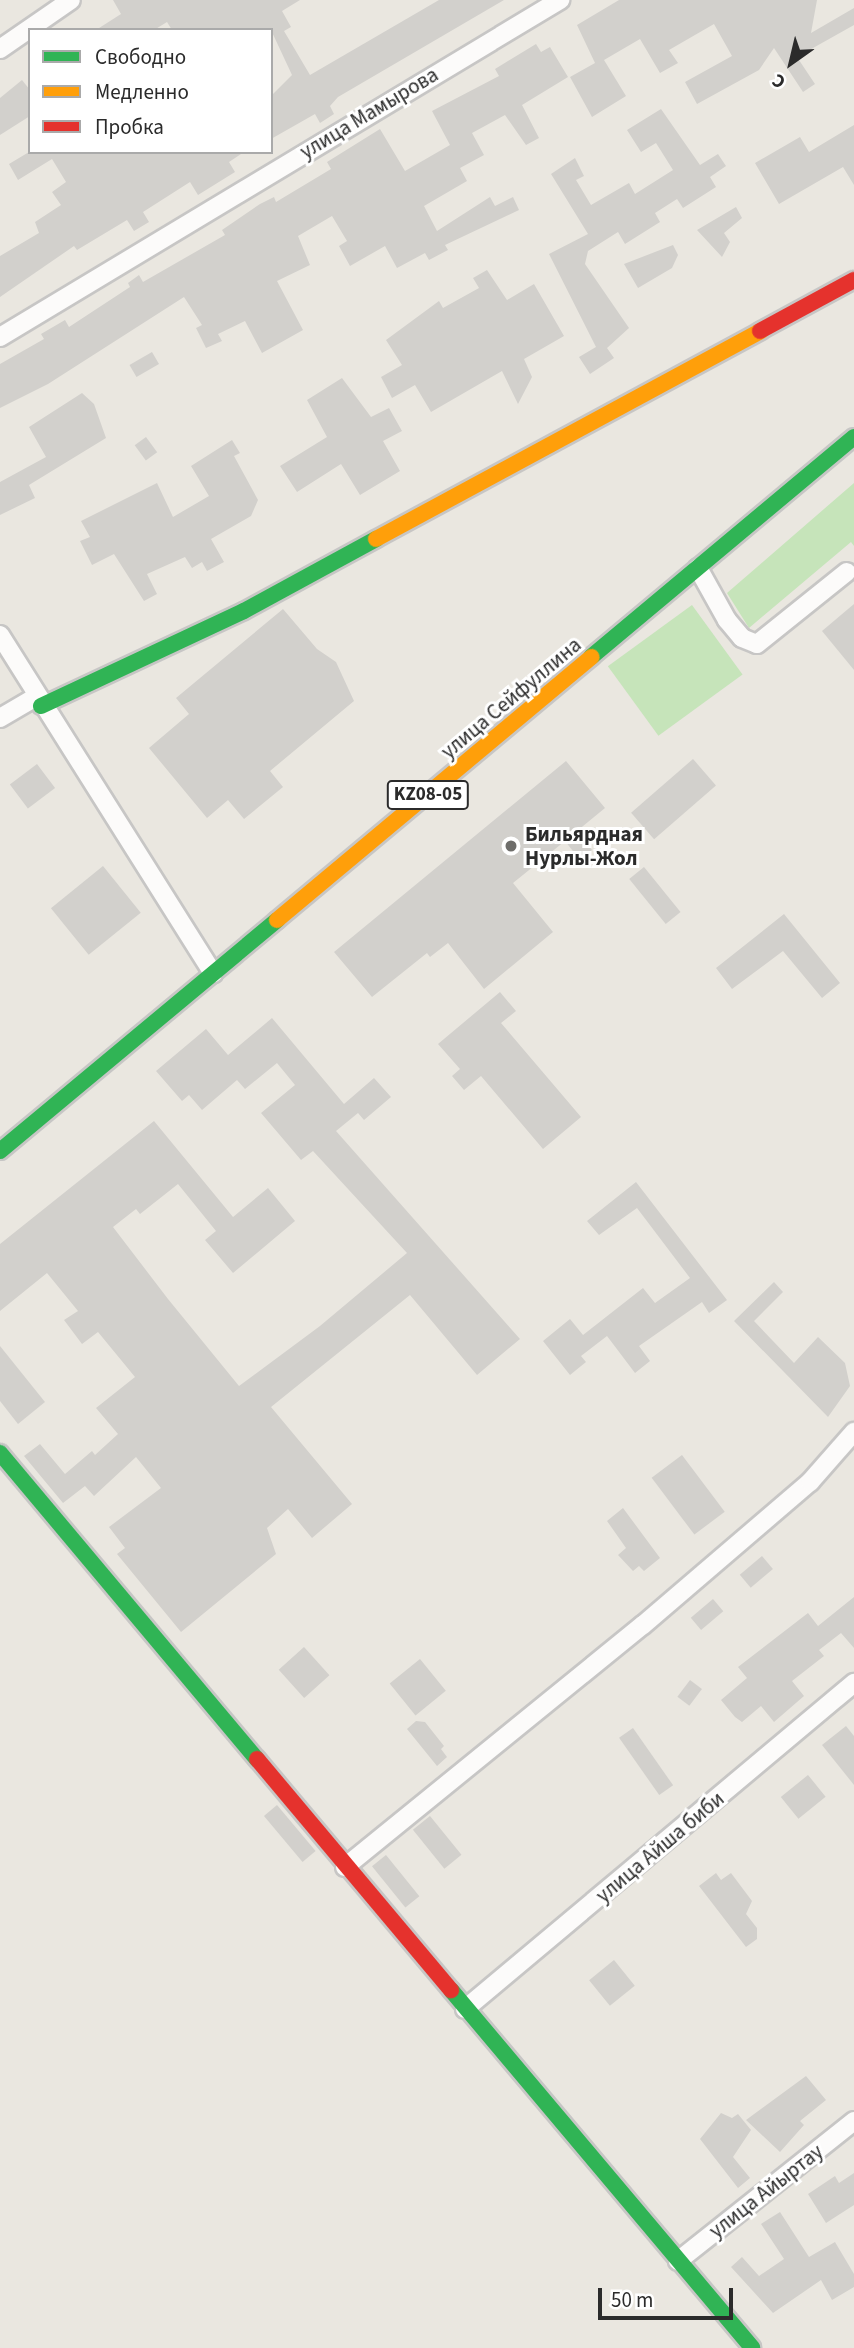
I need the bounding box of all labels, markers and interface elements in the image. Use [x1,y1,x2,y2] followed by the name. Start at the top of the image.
[28,28,273,154] legend
[756,28,826,98] north arrow
[95,42,186,72] text: Свободно
[295,62,443,164] street label: улица Мамырова
[767,67,791,95] text: С
[95,77,189,107] text: Медленно
[95,112,164,142] text: Пробка
[436,632,586,764] street label: улица Сейфуллина
[386,780,470,810] road number: KZ08-05
[525,821,643,871] place label: Бильярдная Нурлы-Жол
[503,838,519,854] marker: Бильярдная Нурлы-Жол
[591,1786,729,1908] street label: улица Айша биби
[704,2139,828,2243] street label: улица Айыртау
[602,2274,737,2318] scale bar
[611,2285,653,2315] text: 50 m

